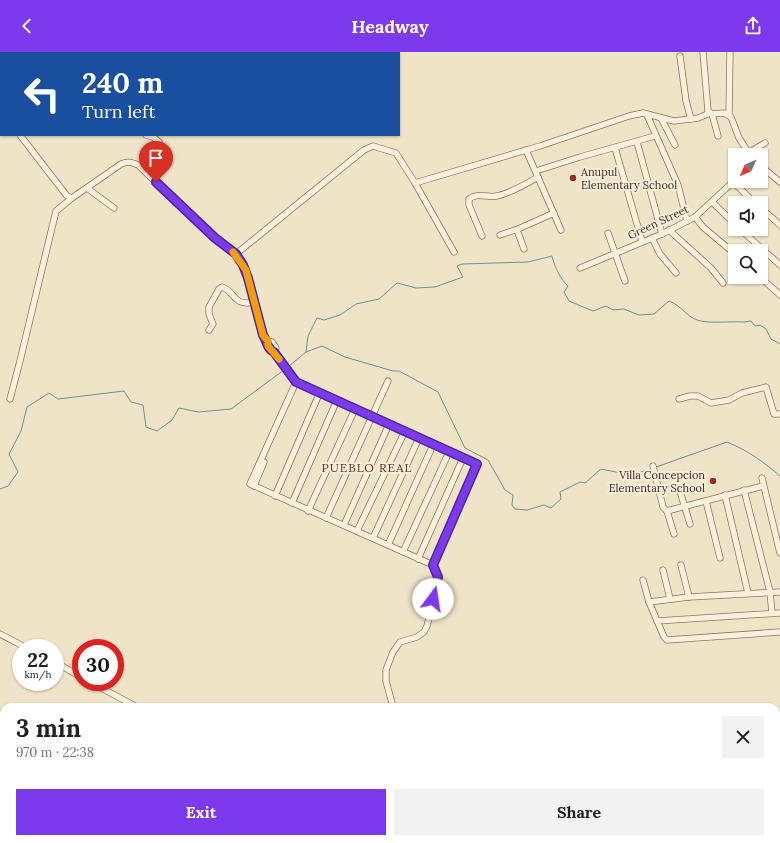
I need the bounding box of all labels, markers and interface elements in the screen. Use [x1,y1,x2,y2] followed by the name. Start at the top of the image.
[16,15,38,37] icon: back
[351,15,429,38] text: Headway
[742,15,764,37] icon: share
[82,65,163,101] text: 240 m
[16,68,68,120] icon: left
[82,100,155,123] text: Turn left
[139,141,173,182] pin
[145,147,167,169] icon: arrive
[728,148,768,188] north arrow
[728,148,768,284] map controls
[580,165,677,192] place label: Anupul Elementary School
[568,173,578,183] marker: Anupul Elementary School
[728,196,768,236] button: sound
[625,201,691,242] street label: Green Street
[728,244,768,284] button: search
[322,460,412,475] district label: PUEBLO REAL
[609,468,705,495] place label: Villa Concepcion Elementary School
[708,476,718,486] marker: Villa Concepcion Elementary School
[412,578,454,620] position arrow
[72,639,124,691] speed limit sign: 30
[27,647,49,672] text: 22
[24,668,52,681] text: km/h
[16,713,81,744] text: 3 min
[722,716,764,758] button: close
[16,744,94,761] text: 970 m · 22:38
[16,789,386,835] button: Exit
[394,789,764,835] button: Share

